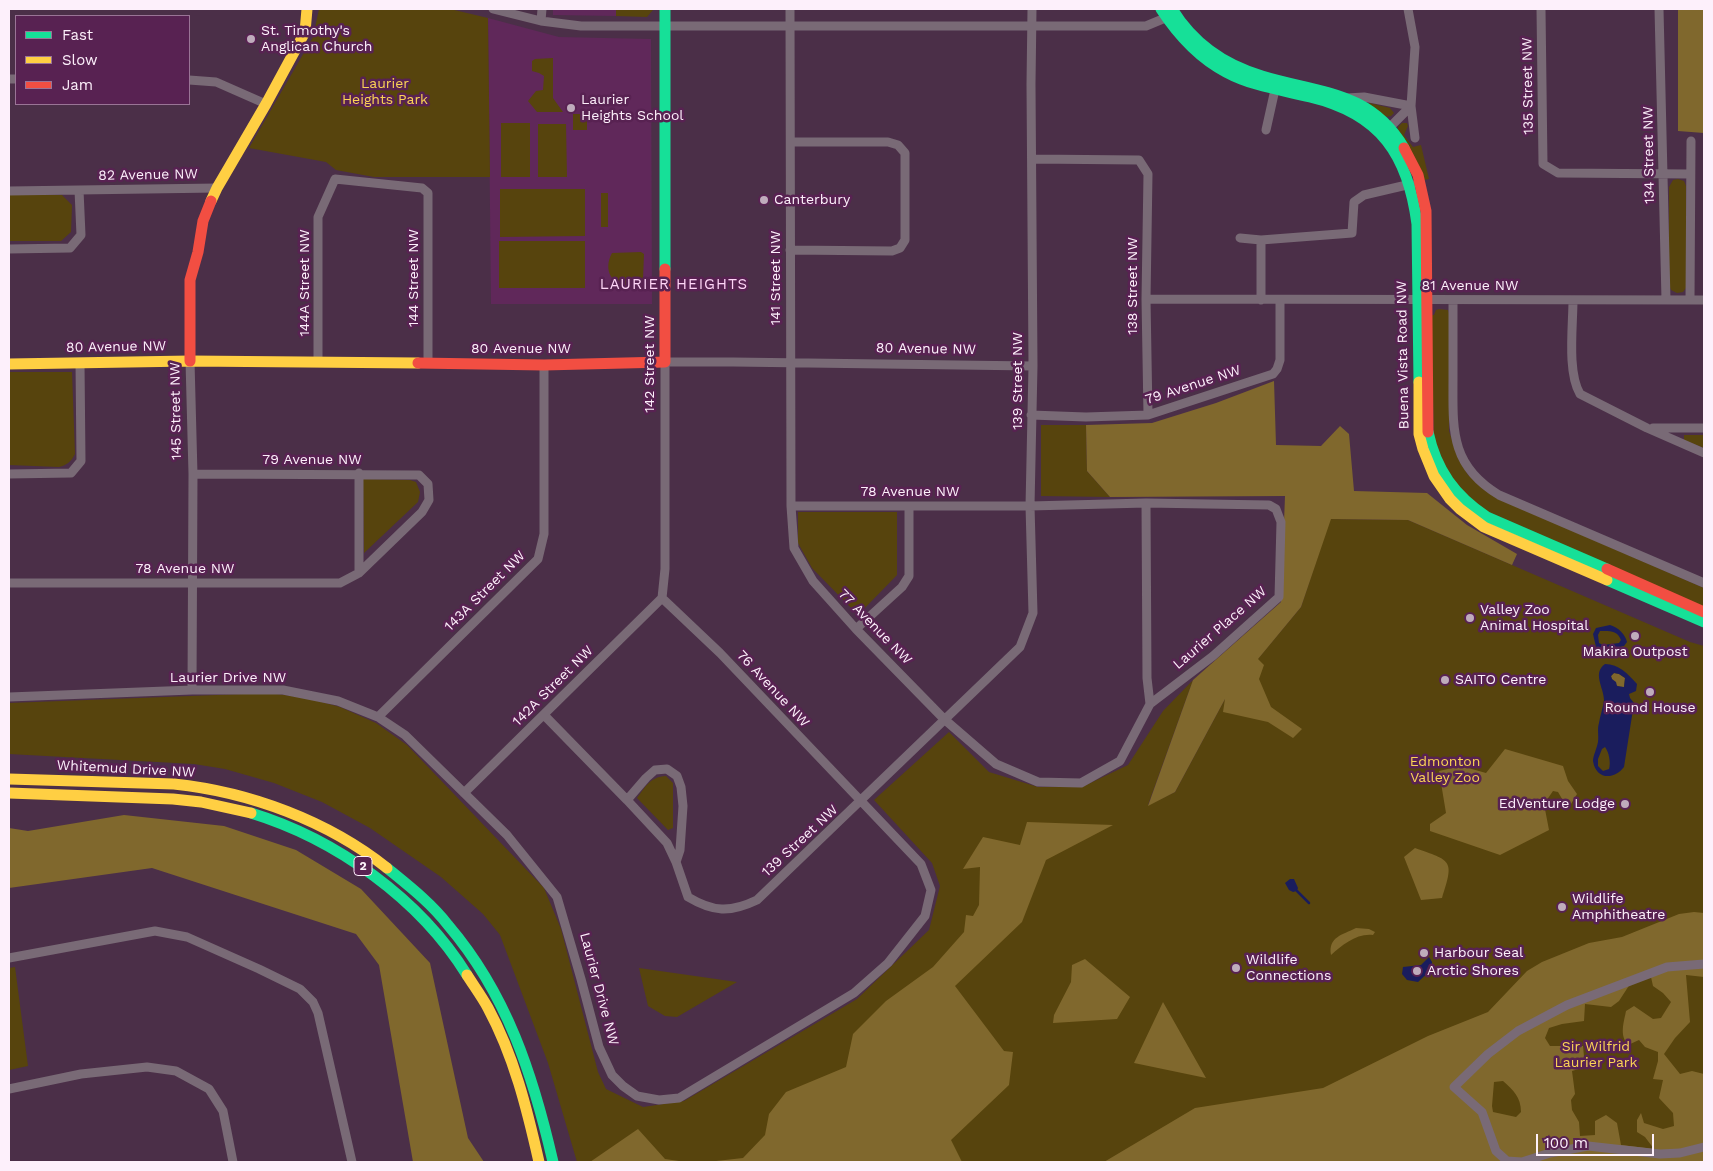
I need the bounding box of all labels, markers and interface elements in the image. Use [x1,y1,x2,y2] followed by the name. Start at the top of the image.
[15,15,190,105] legend
[261,23,372,56] place label: St. Timothy's Anglican Church
[62,26,93,44] text: Fast
[245,33,257,45] marker: St. Timothy's Anglican Church
[1519,37,1537,135] street label: 135 Street NW
[62,51,98,69] text: Slow
[62,76,93,94] text: Jam
[342,76,428,108] park label: Laurier Heights Park
[581,92,684,124] place label: Laurier Heights School
[565,102,577,114] marker: Laurier Heights School
[1640,106,1658,204] street label: 134 Street NW
[98,166,198,184] street label: 82 Avenue NW
[774,192,850,208] place label: Canterbury
[758,194,770,206] marker: Canterbury
[297,229,313,337] street label: 144A Street NW
[406,229,422,327] street label: 144 Street NW
[768,231,784,325] street label: 141 Street NW
[1125,237,1141,335] street label: 138 Street NW
[598,276,750,294] district label: LAURIER HEIGHTS
[1422,278,1518,294] street label: 81 Avenue NW
[1393,281,1413,429] street label: Buena Vista Road NW
[642,315,658,413] street label: 142 Street NW
[1010,332,1026,430] street label: 139 Street NW
[66,338,166,356] street label: 80 Avenue NW
[876,340,976,358] street label: 80 Avenue NW
[471,341,571,357] street label: 80 Avenue NW
[167,362,185,460] street label: 145 Street NW
[1143,362,1243,408] street label: 79 Avenue NW
[262,452,362,468] street label: 79 Avenue NW
[861,484,959,500] street label: 78 Avenue NW
[441,547,529,635] street label: 143A Street NW
[136,561,234,577] street label: 78 Avenue NW
[1170,583,1270,673] street label: Laurier Place NW
[835,586,915,668] street label: 77 Avenue NW
[1480,602,1588,634] place label: Valley Zoo Animal Hospital
[1464,612,1476,624] marker: Valley Zoo Animal Hospital
[1629,630,1641,642] marker: Makira Outpost
[509,642,597,730] street label: 142A Street NW
[1582,644,1688,660] place label: Makira Outpost
[733,647,813,731] street label: 76 Avenue NW
[170,670,286,686] street label: Laurier Drive NW
[1455,672,1546,688] place label: SAITO Centre
[1439,674,1451,686] marker: SAITO Centre
[1644,686,1656,698] marker: Round House
[1605,700,1695,716] place label: Round House
[1410,754,1480,786] park label: Edmonton Valley Zoo
[56,757,196,781] street label: Whitemud Drive NW
[1499,796,1615,812] place label: EdVenture Lodge
[1619,798,1631,810] marker: EdVenture Lodge
[759,802,841,880] street label: 139 Street NW
[354,856,372,876] road number: 2
[1572,891,1665,924] place label: Wildlife Amphitheatre
[1556,901,1568,913] marker: Wildlife Amphitheatre
[576,931,622,1047] street label: Laurier Drive NW
[1434,945,1523,961] place label: Harbour Seal
[1418,947,1430,959] marker: Harbour Seal
[1246,952,1331,984] place label: Wildlife Connections
[1230,962,1242,974] marker: Wildlife Connections
[1427,963,1519,979] place label: Arctic Shores
[1411,965,1423,977] marker: Arctic Shores
[1554,1039,1638,1072] park label: Sir Wilfrid Laurier Park
[1538,1124,1656,1156] scale bar
[1544,1134,1588,1152] text: 100 m

